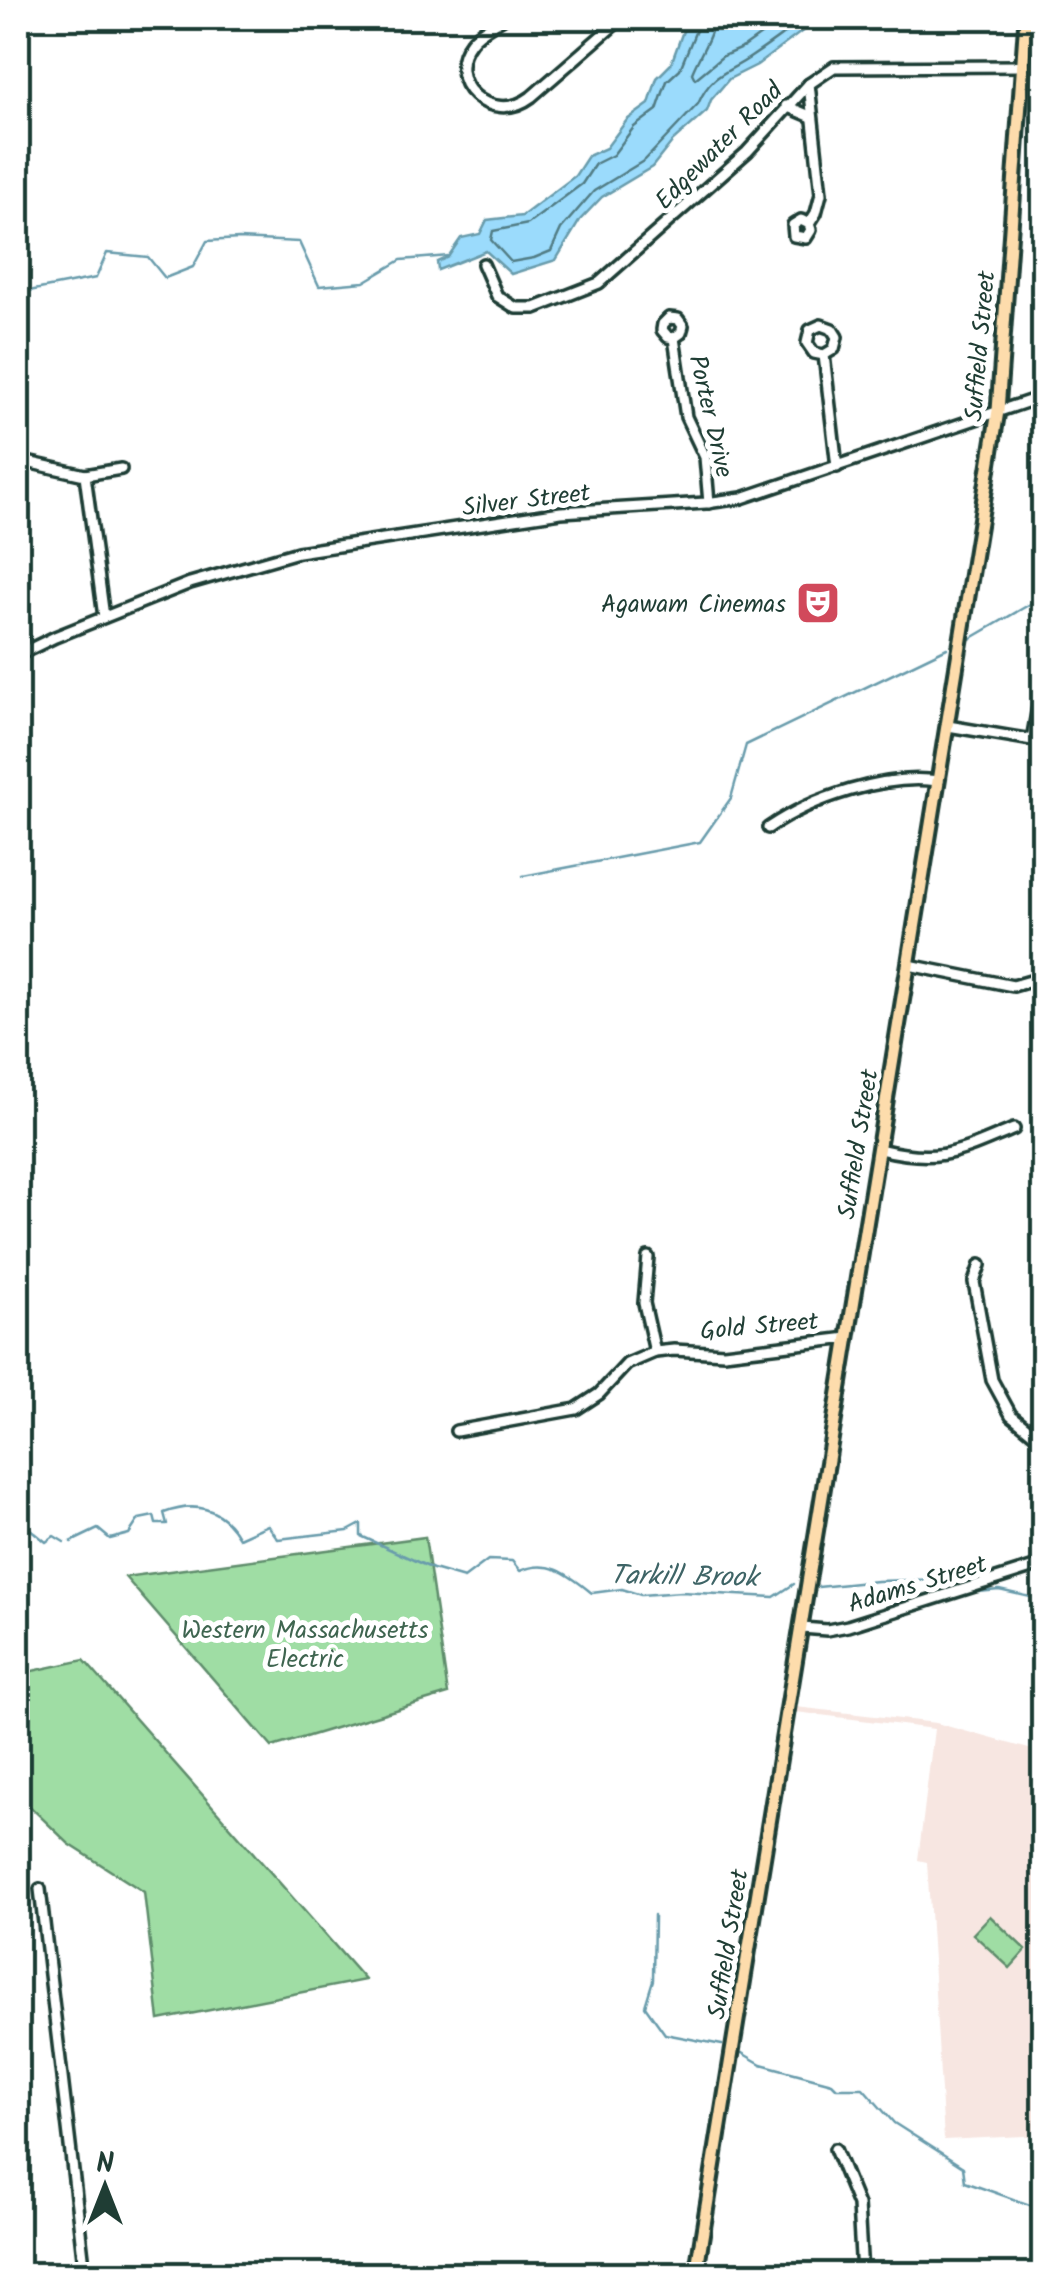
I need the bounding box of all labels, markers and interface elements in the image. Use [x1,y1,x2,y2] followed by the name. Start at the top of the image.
[646,72,794,220] street label: Edgewater Road
[954,269,1008,423] street label: Suffield Street
[677,351,744,482] street label: Porter Drive
[460,473,593,529] street label: Silver Street
[795,580,841,626] theatre icon: Agawam Cinemas
[601,585,786,625] place label: Agawam Cinemas
[827,1066,891,1222] street label: Suffield Street
[698,1302,820,1352] street label: Gold Street
[843,1545,992,1625] street label: Adams Street
[610,1554,762,1601] water label: Tarkill Brook
[182,1611,429,1680] park label: Western Massachusetts Electric
[697,1866,761,2022] street label: Suffield Street
[55,2137,155,2237] north arrow
[96,2142,114,2187] text: N

